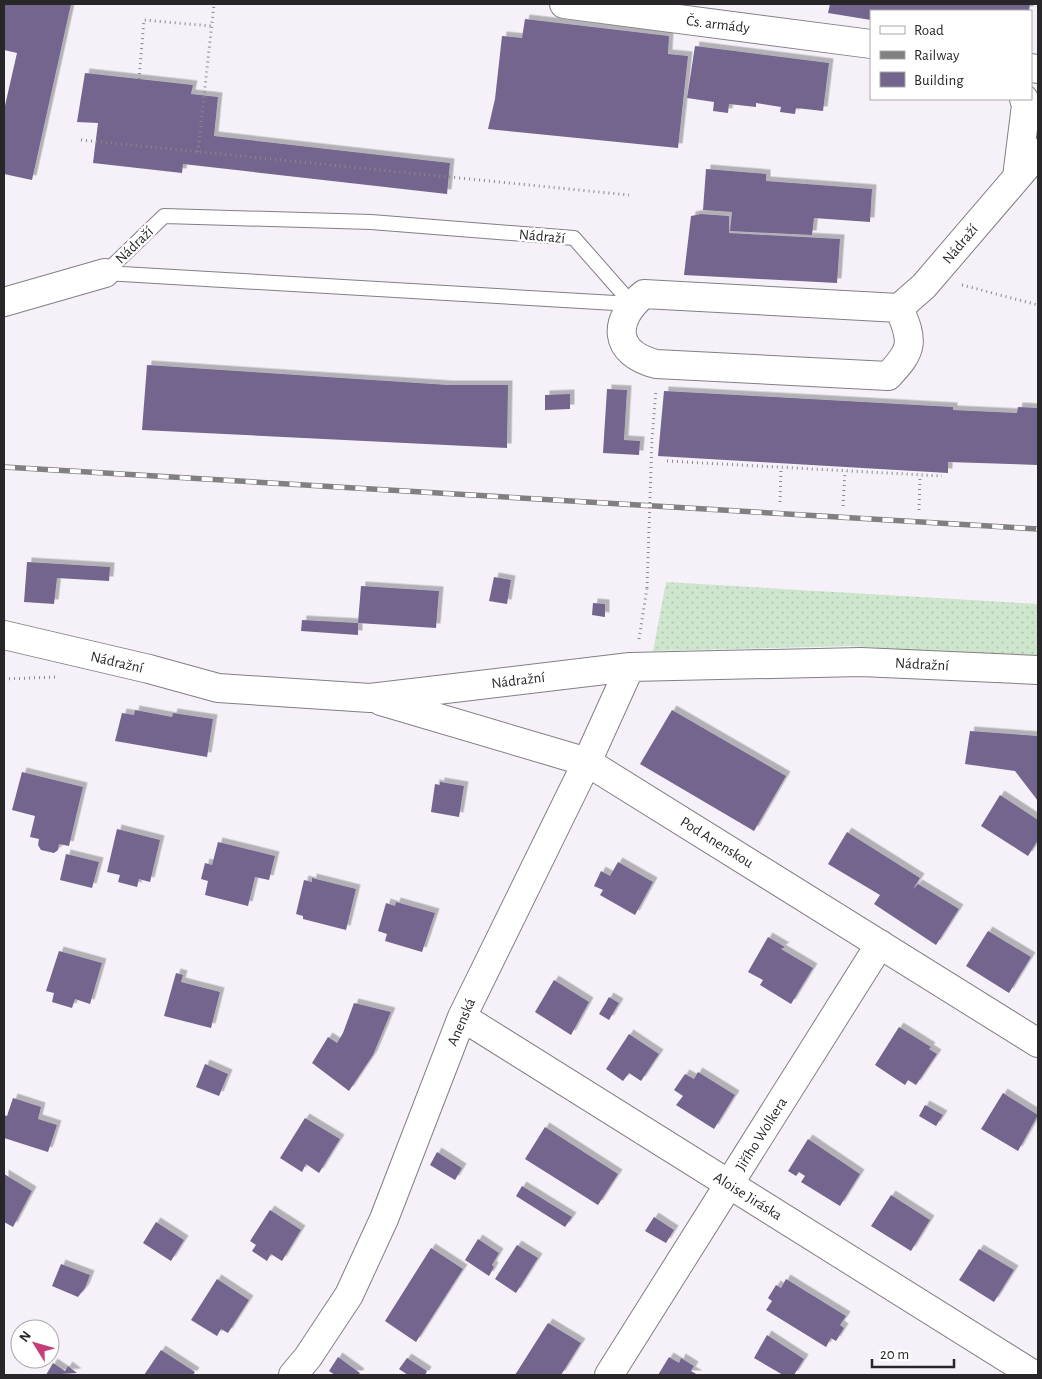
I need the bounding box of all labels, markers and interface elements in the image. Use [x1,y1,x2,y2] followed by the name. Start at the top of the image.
[870,10,1032,100] legend
[685,12,751,36] street label: Čs. armády
[914,23,944,38] text: Road
[914,48,960,63] text: Railway
[914,73,964,88] text: Building
[940,222,981,267] street label: Nádraží
[113,224,156,267] street label: Nádraží
[518,227,566,246] street label: Nádraží
[89,649,145,676] street label: Nádražní
[895,656,950,673] street label: Nádražní
[490,670,546,691] street label: Nádražní
[678,814,756,871] street label: Pod Anenskou
[445,996,478,1048] street label: Anenská
[733,1095,790,1174] street label: Jiřího Wolkera
[711,1170,785,1223] street label: Aloise Jiráska
[10,1319,60,1369] north arrow
[17,1329,34,1345] text: N
[872,1336,954,1368] scale bar
[880,1347,909,1362] text: 20 m

